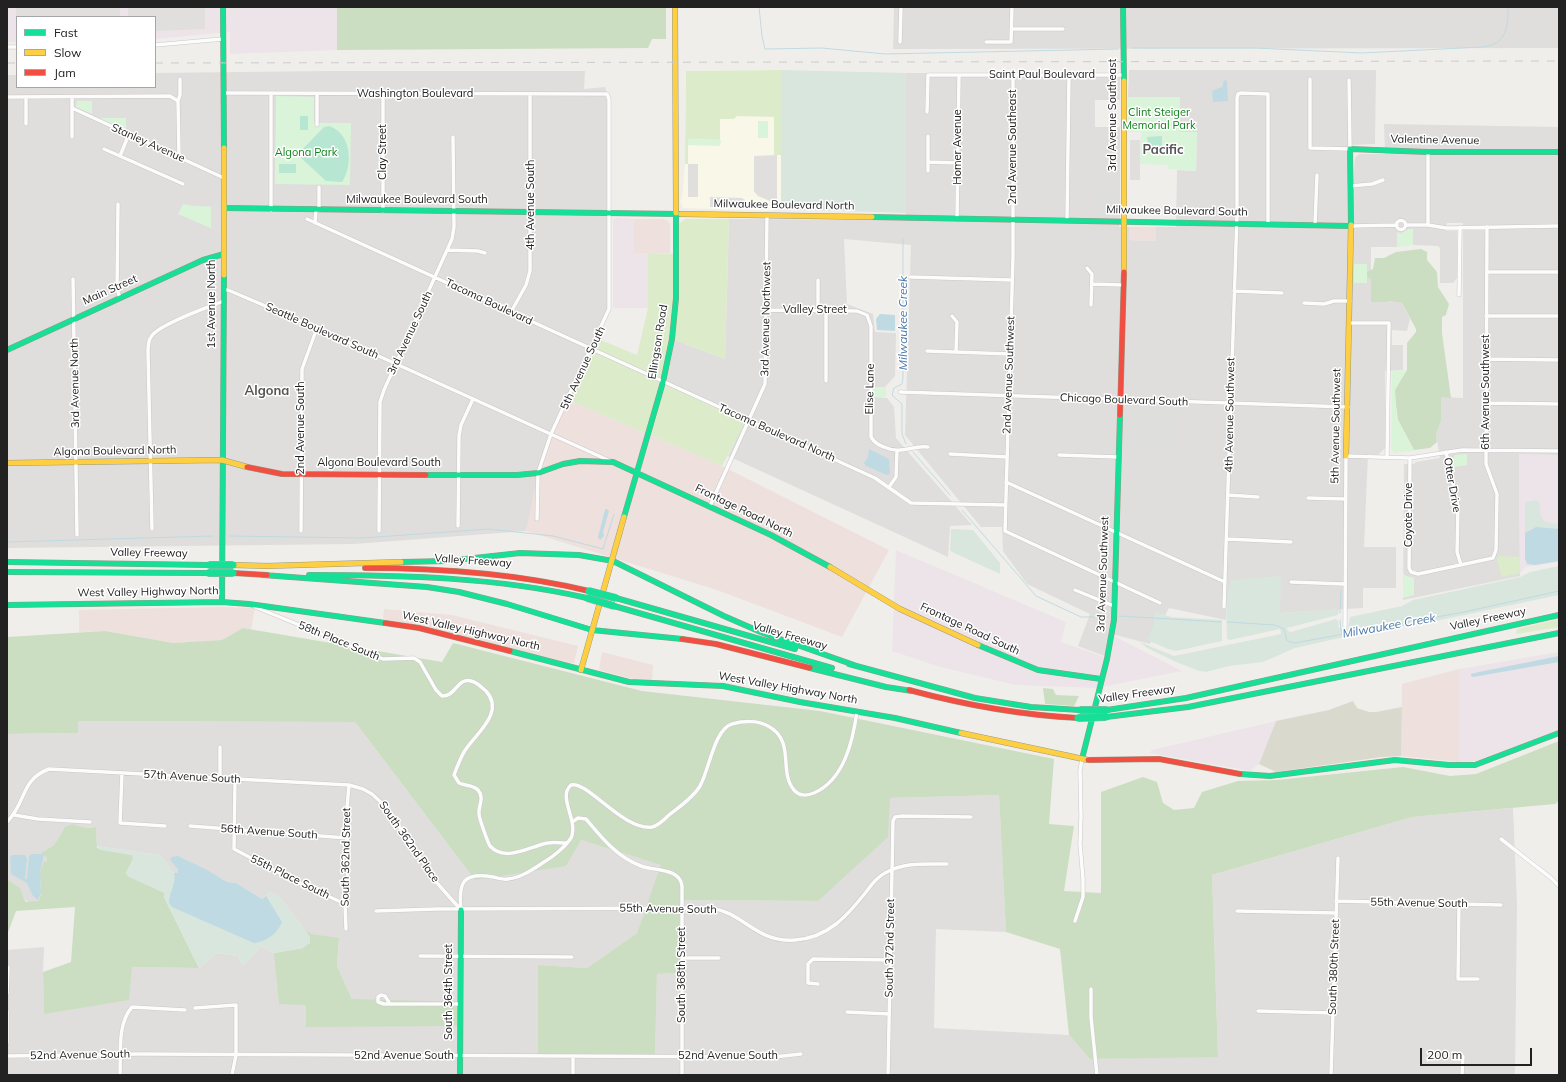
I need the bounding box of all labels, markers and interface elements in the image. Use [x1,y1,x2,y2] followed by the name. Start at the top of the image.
[16,16,156,88] legend
[54,25,78,40] text: Fast
[54,45,82,60] text: Slow
[1106,59,1120,171] street label: 3rd Avenue Southeast
[54,65,76,80] text: Jam
[989,68,1095,82] street label: Saint Paul Boulevard
[357,87,473,101] street label: Washington Boulevard
[1006,89,1020,205] street label: 2nd Avenue Southeast
[1122,106,1196,132] park label: Clint Steiger Memorial Park
[951,109,965,185] street label: Homer Avenue
[109,121,187,165] street label: Stanley Avenue
[376,124,390,180] street label: Clay Street
[1391,133,1479,147] street label: Valentine Avenue
[1142,142,1184,158] district label: Pacific
[275,146,337,160] park label: Algona Park
[524,160,538,250] street label: 4th Avenue South
[346,193,488,207] street label: Milwaukee Boulevard South
[713,197,855,213] street label: Milwaukee Boulevard North
[1106,203,1248,219] street label: Milwaukee Boulevard South
[205,260,219,348] street label: 1st Avenue North
[758,261,774,377] street label: 3rd Avenue Northwest
[81,272,139,308] street label: Main Street
[443,276,535,328] street label: Tacoma Boulevard
[896,276,910,370] water label: Milwaukee Creek
[385,289,435,377] street label: 3rd Avenue South
[263,300,381,362] street label: Seattle Boulevard South
[783,303,847,317] street label: Valley Street
[646,304,670,380] street label: Ellingson Road
[1000,316,1018,434] street label: 2nd Avenue Southwest
[558,324,608,412] street label: 5th Avenue South
[1479,334,1493,450] street label: 6th Avenue Southwest
[68,338,82,428] street label: 3rd Avenue North
[1222,357,1238,473] street label: 4th Avenue Southwest
[863,363,877,415] street label: Elise Lane
[1328,368,1344,484] street label: 5th Avenue Southwest
[294,381,308,475] street label: 2nd Avenue South
[245,383,289,399] district label: Algona
[1060,391,1188,409] street label: Chicago Boulevard South
[716,401,838,465] street label: Tacoma Boulevard North
[53,443,177,459] street label: Algona Boulevard North
[317,456,441,470] street label: Algona Boulevard South
[1441,457,1463,513] street label: Otter Drive
[693,481,795,541] street label: Frontage Road North
[1402,483,1416,547] street label: Coyote Drive
[1094,516,1112,632] street label: 3rd Avenue Southwest
[110,546,188,560] street label: Valley Freeway
[434,552,512,570] street label: Valley Freeway
[77,584,219,600] street label: West Valley Highway North
[918,600,1022,658] street label: Frontage Road South
[1449,605,1527,633] street label: Valley Freeway
[401,609,541,653] street label: West Valley Highway North
[1341,611,1437,641] water label: Milwaukee Creek
[296,619,382,663] street label: 58th Place South
[751,619,829,653] street label: Valley Freeway
[717,669,859,707] street label: West Valley Highway North
[1098,682,1176,706] street label: Valley Freeway
[143,768,241,786] street label: 57th Avenue South
[376,799,442,885] street label: South 362nd Place
[339,808,353,906] street label: South 362nd Street
[220,822,318,842] street label: 56th Avenue South
[248,852,332,902] street label: 55th Place South
[1370,896,1468,910] street label: 55th Avenue South
[883,899,897,997] street label: South 372nd Street
[619,902,717,916] street label: 55th Avenue South
[1326,919,1342,1015] street label: South 380th Street
[675,927,689,1023] street label: South 368th Street
[442,944,456,1040] street label: South 364th Street
[1422,1040,1534,1066] scale bar
[1427,1047,1462,1062] text: 200 m
[30,1048,130,1062] street label: 52nd Avenue South
[354,1049,454,1063] street label: 52nd Avenue South
[678,1049,778,1063] street label: 52nd Avenue South

